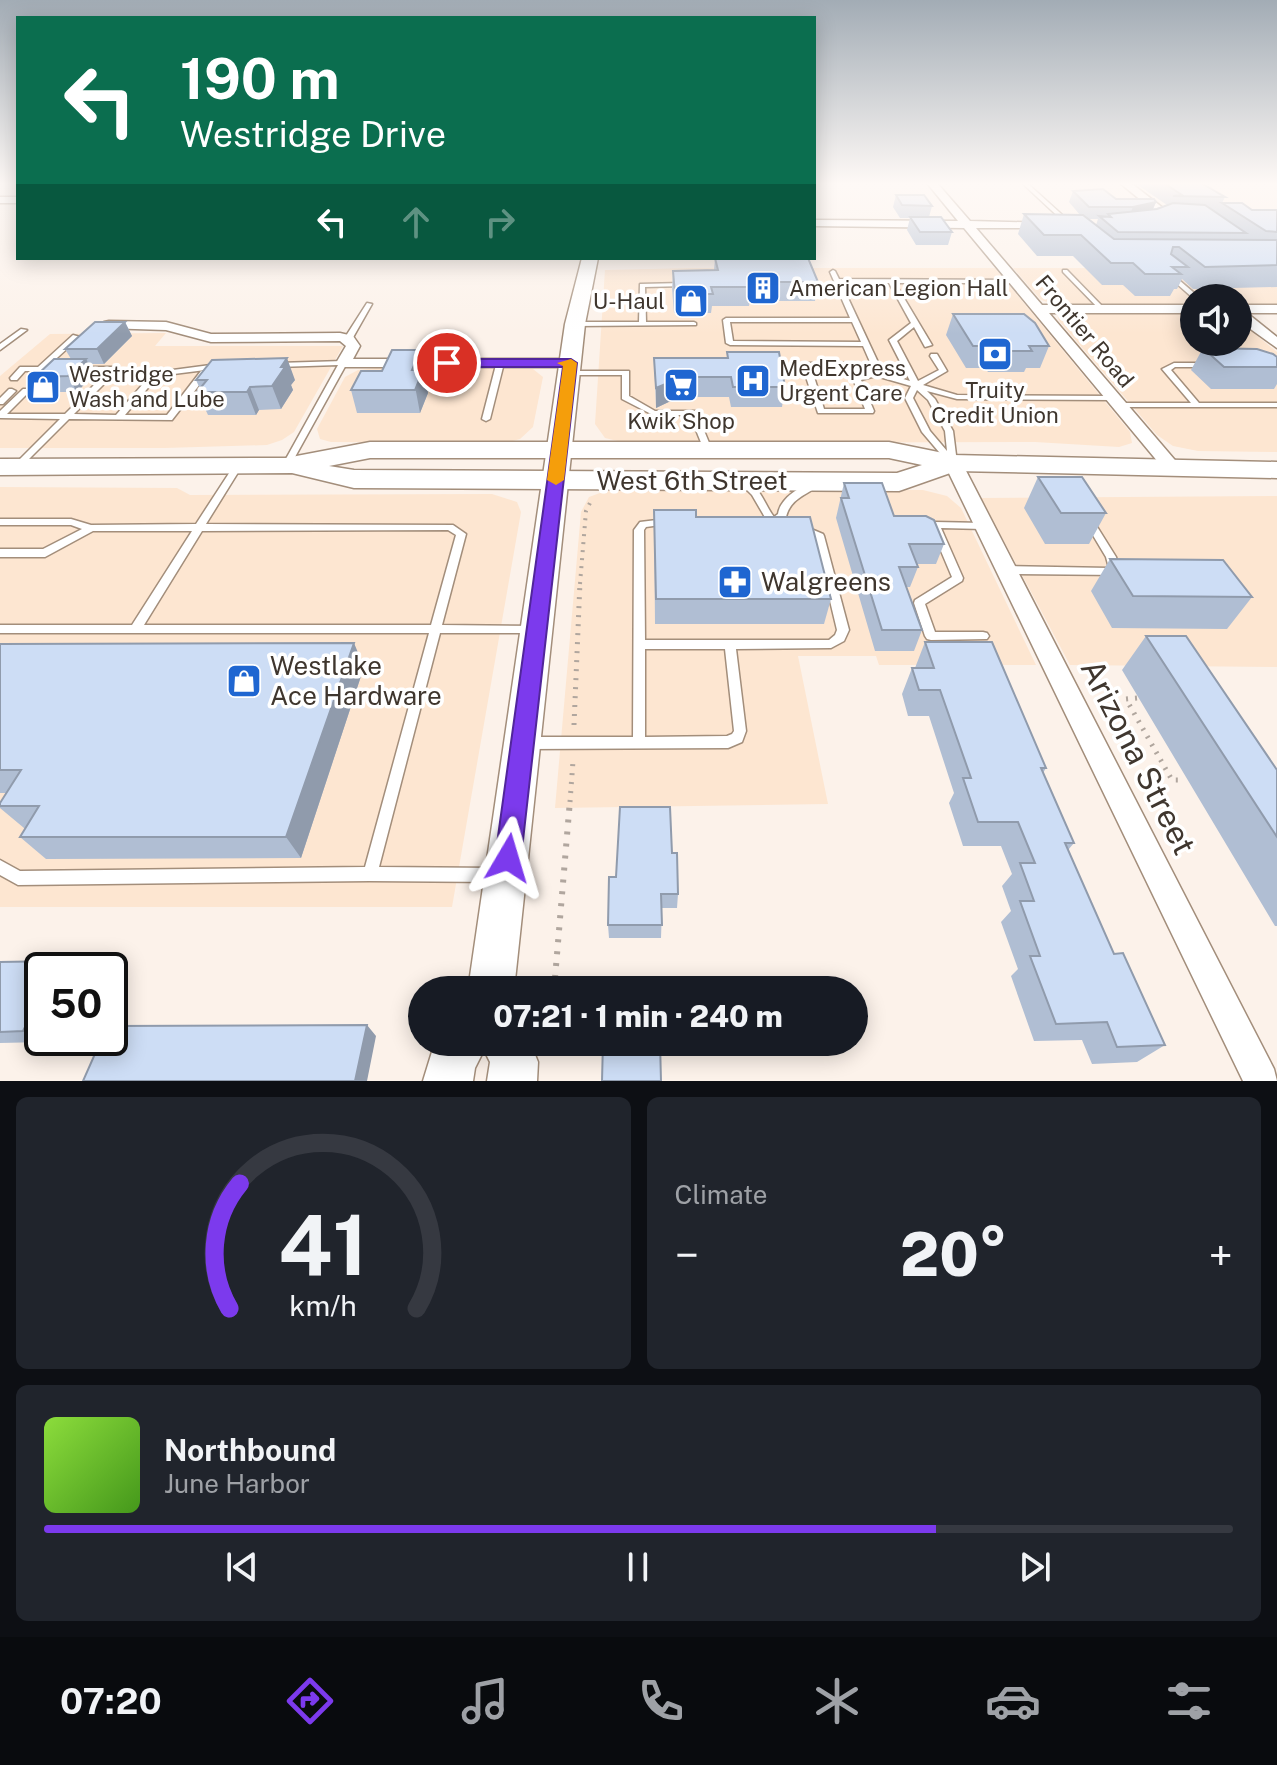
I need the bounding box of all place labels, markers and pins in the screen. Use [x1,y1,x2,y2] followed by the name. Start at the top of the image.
[744,269,782,307] building icon: American Legion Hall
[789,275,1008,301] place label: American Legion Hall
[672,282,710,320] shop icon: U-Haul
[593,288,665,314] place label: U-Haul
[413,329,481,397] pin
[976,335,1014,373] bank icon: Truity Credit Union
[779,355,906,406] place label: MedExpress Urgent Care
[69,361,225,412] place label: Westridge Wash and Lube
[734,362,772,400] hospital icon: MedExpress Urgent Care
[662,366,700,404] supermarket icon: Kwik Shop
[24,368,62,406] shop icon: Westridge Wash and Lube
[931,377,1059,428] place label: Truity Credit Union
[627,408,735,434] place label: Kwik Shop
[716,563,754,601] pharmacy icon: Walgreens
[761,566,891,597] place label: Walgreens
[270,650,442,711] place label: Westlake Ace Hardware
[225,662,263,700] shop icon: Westlake Ace Hardware

